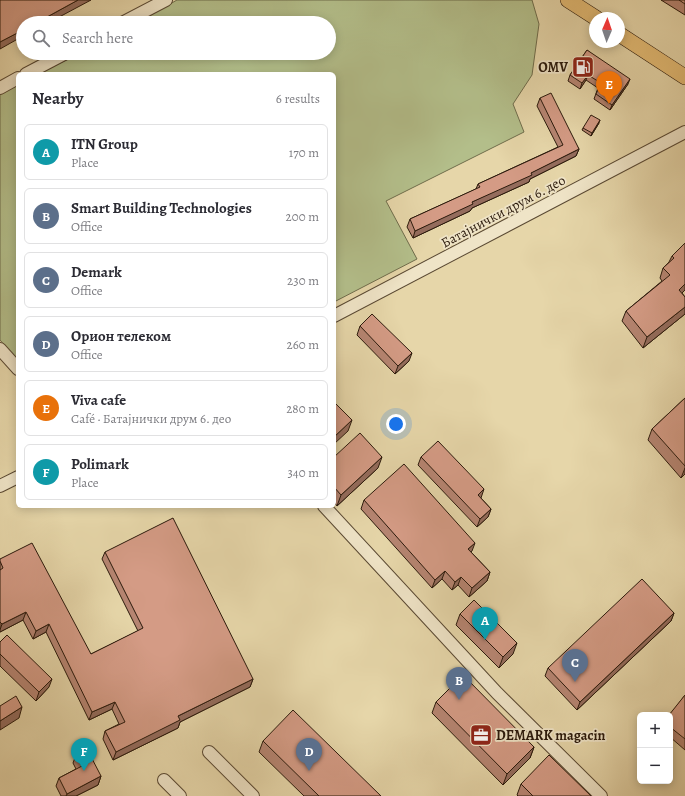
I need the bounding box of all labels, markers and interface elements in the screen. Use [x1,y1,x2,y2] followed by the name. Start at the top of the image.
[589,12,625,48] north arrow
[16,16,336,60] search box
[30,27,52,49] icon: search
[62,28,133,48] text: Search here
[570,54,596,80] fuel station icon: OMV
[538,58,568,77] place label: OMV
[596,71,622,104] pin: E
[32,87,83,110] text: Nearby
[276,90,320,107] text: 6 results
[71,134,138,154] text: ITN Group
[42,144,50,161] text: A
[289,144,319,161] text: 170 m
[71,154,99,171] text: Place
[438,171,569,252] street label: Батајнички друм 6. део
[71,198,252,218] text: Smart Building Technologies
[42,208,50,225] text: B
[286,208,319,225] text: 200 m
[71,218,103,235] text: Office
[71,262,122,282] text: Demark
[42,272,50,289] text: C
[287,272,319,289] text: 230 m
[71,282,103,299] text: Office
[71,326,171,346] text: Орион телеком
[41,336,51,353] text: D
[286,336,319,353] text: 260 m
[71,346,103,363] text: Office
[71,390,126,410] text: Viva cafe
[42,400,50,417] text: E
[286,400,319,417] text: 280 m
[71,410,231,427] text: Café · Батајнички друм 6. део
[386,414,406,434] your location
[71,454,129,474] text: Polimark
[43,464,49,481] text: F
[287,464,319,481] text: 340 m
[71,474,99,491] text: Place
[472,607,498,640] pin: A
[562,649,588,682] pin: C
[446,667,472,700] pin: B
[637,712,673,784] map controls
[637,712,673,748] button: +
[468,722,494,748] office icon: DEMARK magacin
[496,726,606,745] place label: DEMARK magacin
[71,738,97,771] pin: F
[296,738,322,771] pin: D
[637,748,673,784] button: −

